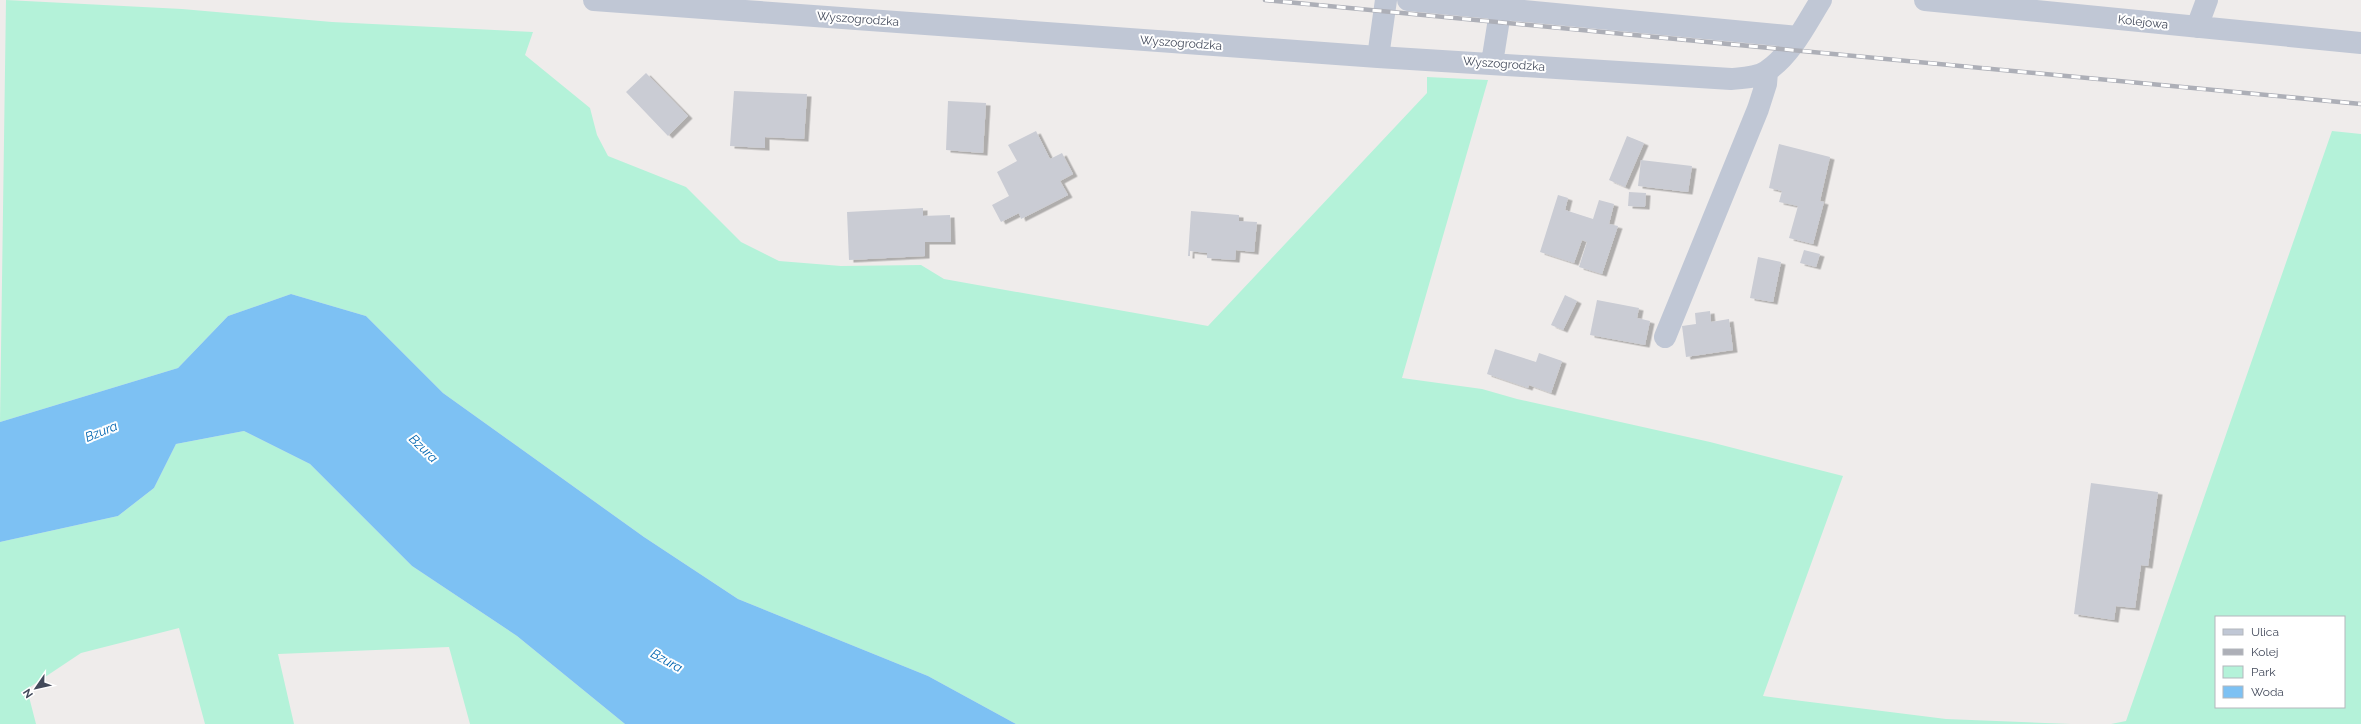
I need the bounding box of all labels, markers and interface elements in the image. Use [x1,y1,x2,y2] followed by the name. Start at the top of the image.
[816,9,900,29] street label: Wyszogrodzka
[2117,12,2169,32] street label: Kolejowa
[1139,33,1223,53] street label: Wyszogrodzka
[1462,54,1546,74] street label: Wyszogrodzka
[83,418,120,445] water label: Bzura
[406,431,441,466] water label: Bzura
[2215,616,2345,708] legend
[2251,625,2279,639] text: Ulica
[2251,645,2279,659] text: Kolej
[648,646,685,675] water label: Bzura
[2251,665,2276,679] text: Park
[16,668,56,708] north arrow
[2251,685,2284,699] text: Woda
[20,686,36,700] text: N

